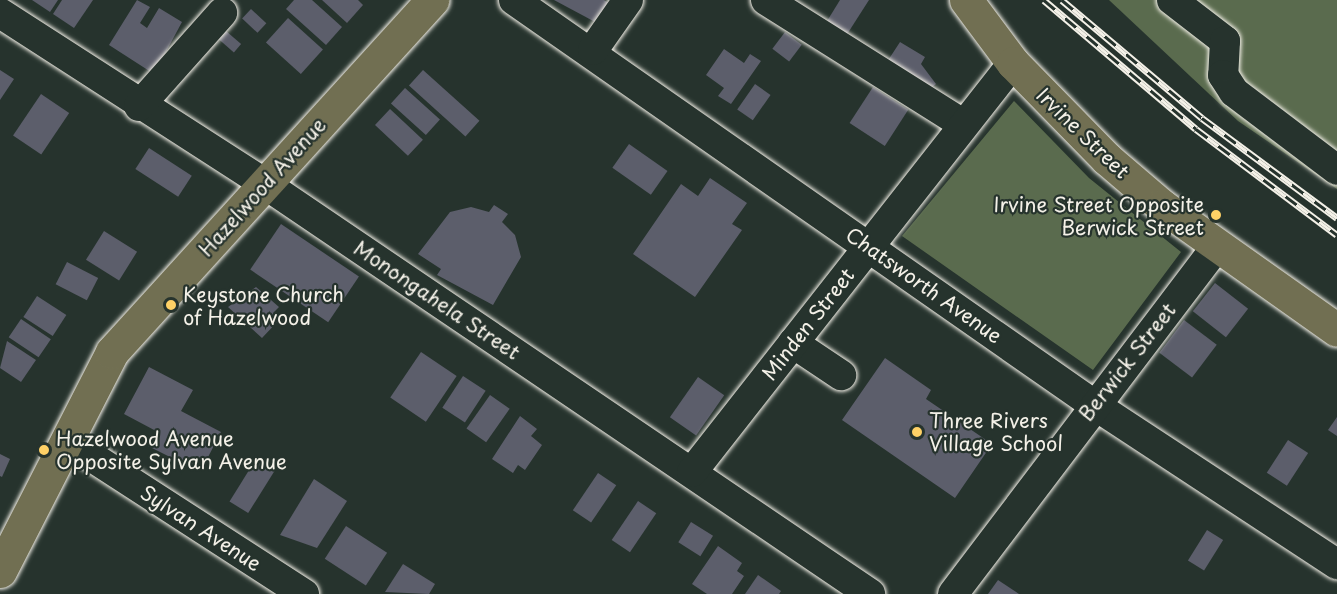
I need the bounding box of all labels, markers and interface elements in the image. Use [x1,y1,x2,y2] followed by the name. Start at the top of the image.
[1032,83,1134,183] street label: Irvine Street
[193,113,331,261] street label: Hazelwood Avenue
[992,192,1204,239] place label: Irvine Street Opposite Berwick Street
[1209,208,1223,222] marker: Irvine Street Opposite Berwick Street
[841,222,1007,348] street label: Chatsworth Avenue
[350,236,524,364] street label: Monongahela Street
[757,263,859,385] street label: Minden Street
[183,282,345,329] place label: Keystone Church of Hazelwood
[164,298,178,312] marker: Keystone Church of Hazelwood
[1073,298,1181,426] street label: Berwick Street
[929,408,1062,455] place label: Three Rivers Village School
[910,425,924,439] marker: Three Rivers Village School
[56,426,286,473] place label: Hazelwood Avenue Opposite Sylvan Avenue
[37,443,51,457] marker: Hazelwood Avenue Opposite Sylvan Avenue
[137,480,265,576] street label: Sylvan Avenue

